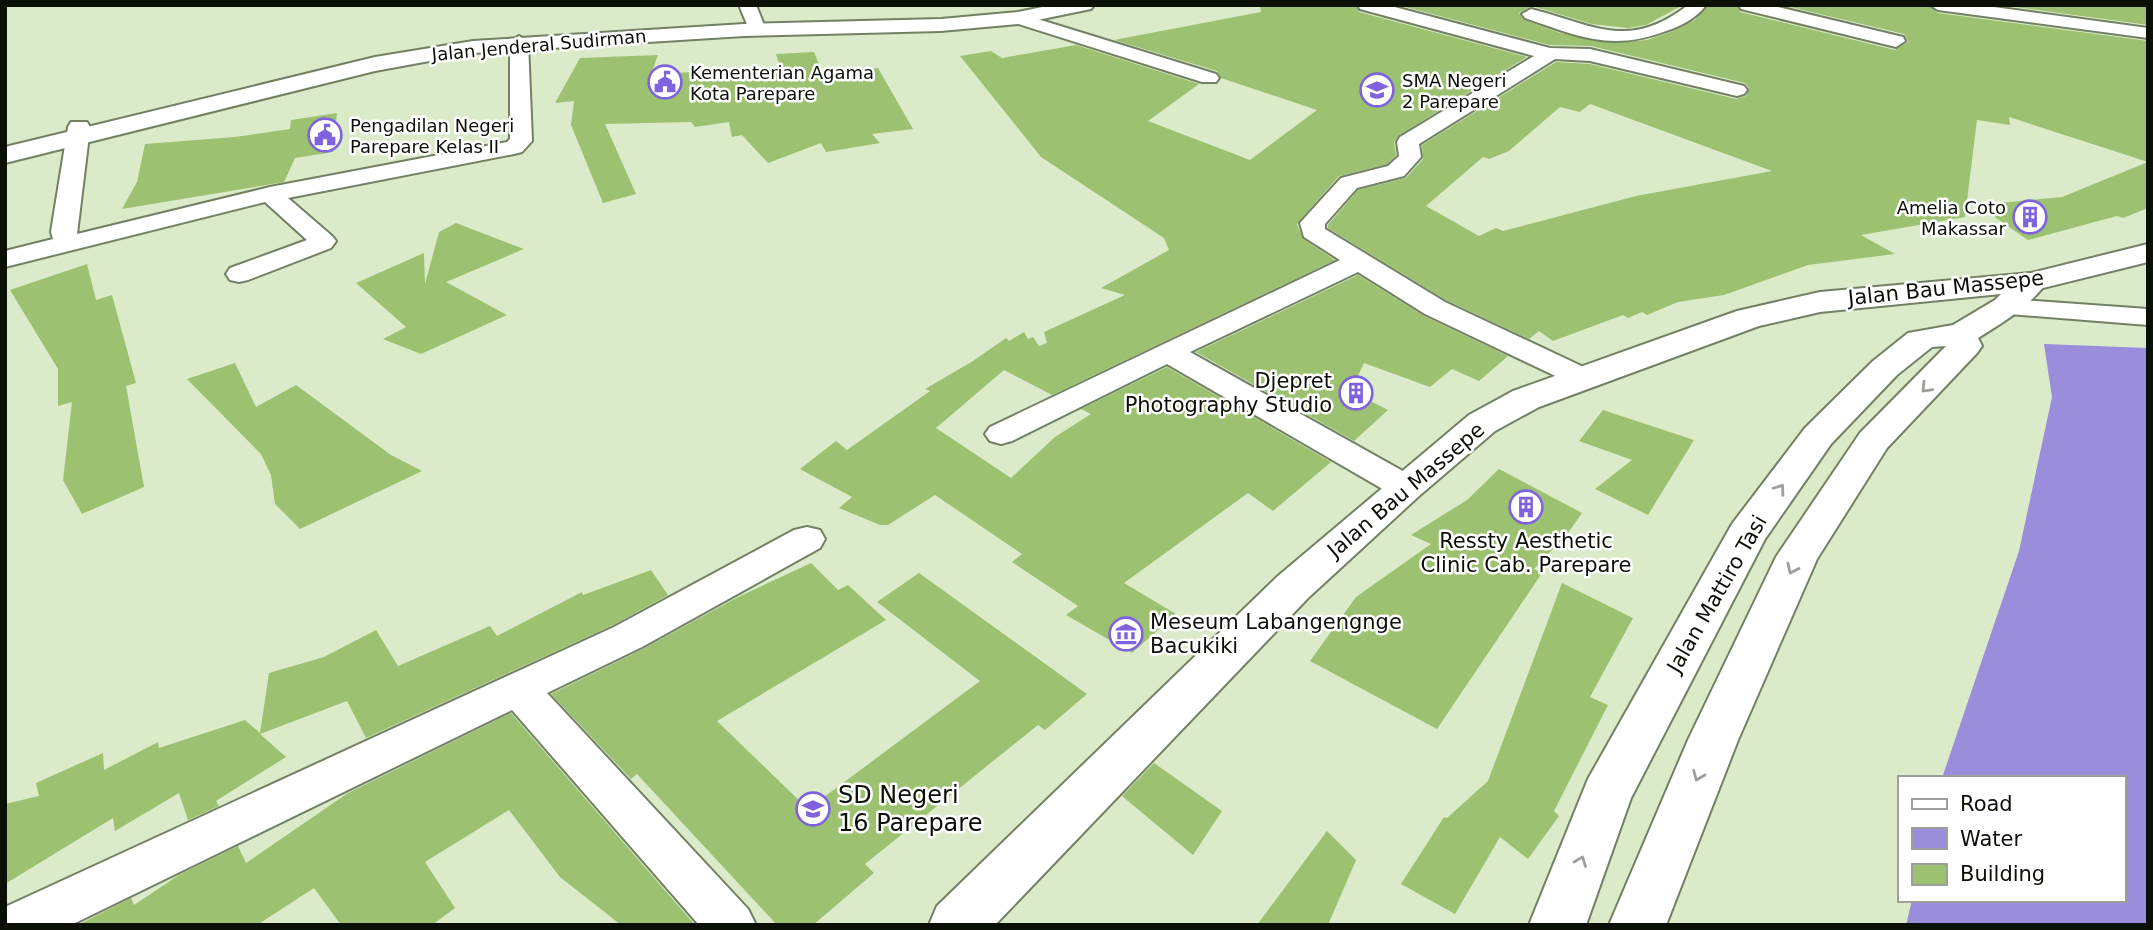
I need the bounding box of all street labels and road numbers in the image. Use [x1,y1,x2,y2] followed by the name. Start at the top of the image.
[430,25,647,65] street label: Jalan Jenderal Sudirman
[1845,266,2045,310] street label: Jalan Bau Massepe
[1321,417,1489,564] street label: Jalan Bau Massepe
[1661,511,1772,679] street label: Jalan Mattiro Tasi

